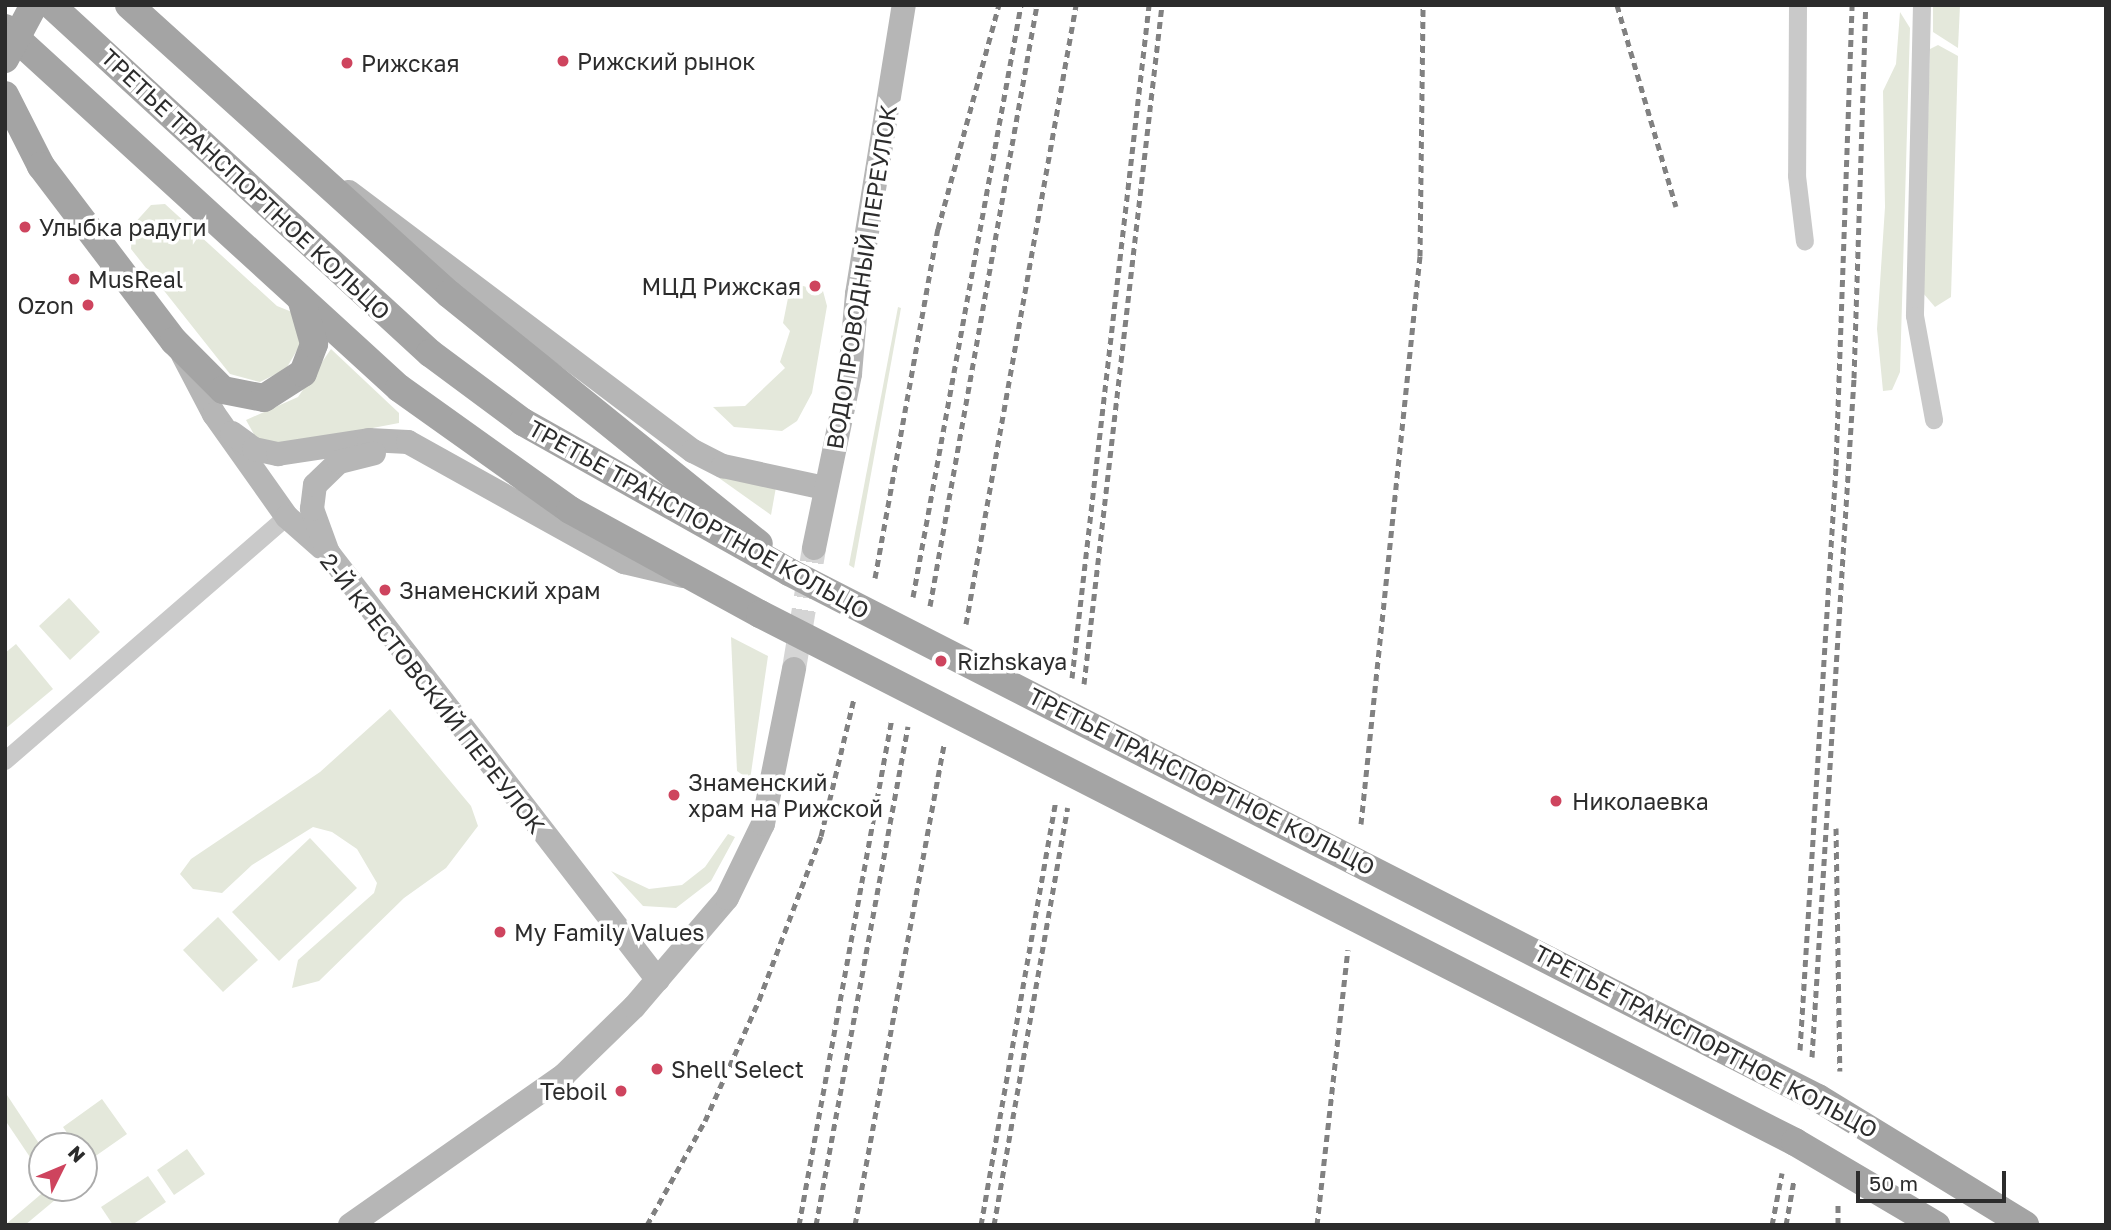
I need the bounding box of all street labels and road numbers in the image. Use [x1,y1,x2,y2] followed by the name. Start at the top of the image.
[96,43,396,325] street label: ТРЕТЬЕ ТРАНСПОРТНОЕ КОЛЬЦО
[820,103,902,451] street label: ВОДОПРОВОДНЫЙ ПЕРЕУЛОК
[524,414,874,624] street label: ТРЕТЬЕ ТРАНСПОРТНОЕ КОЛЬЦО
[315,547,551,839] street label: 2-Й КРЕСТОВСКИЙ ПЕРЕУЛОК
[1024,681,1380,881] street label: ТРЕТЬЕ ТРАНСПОРТНОЕ КОЛЬЦО
[1530,938,1882,1144] street label: ТРЕТЬЕ ТРАНСПОРТНОЕ КОЛЬЦО

